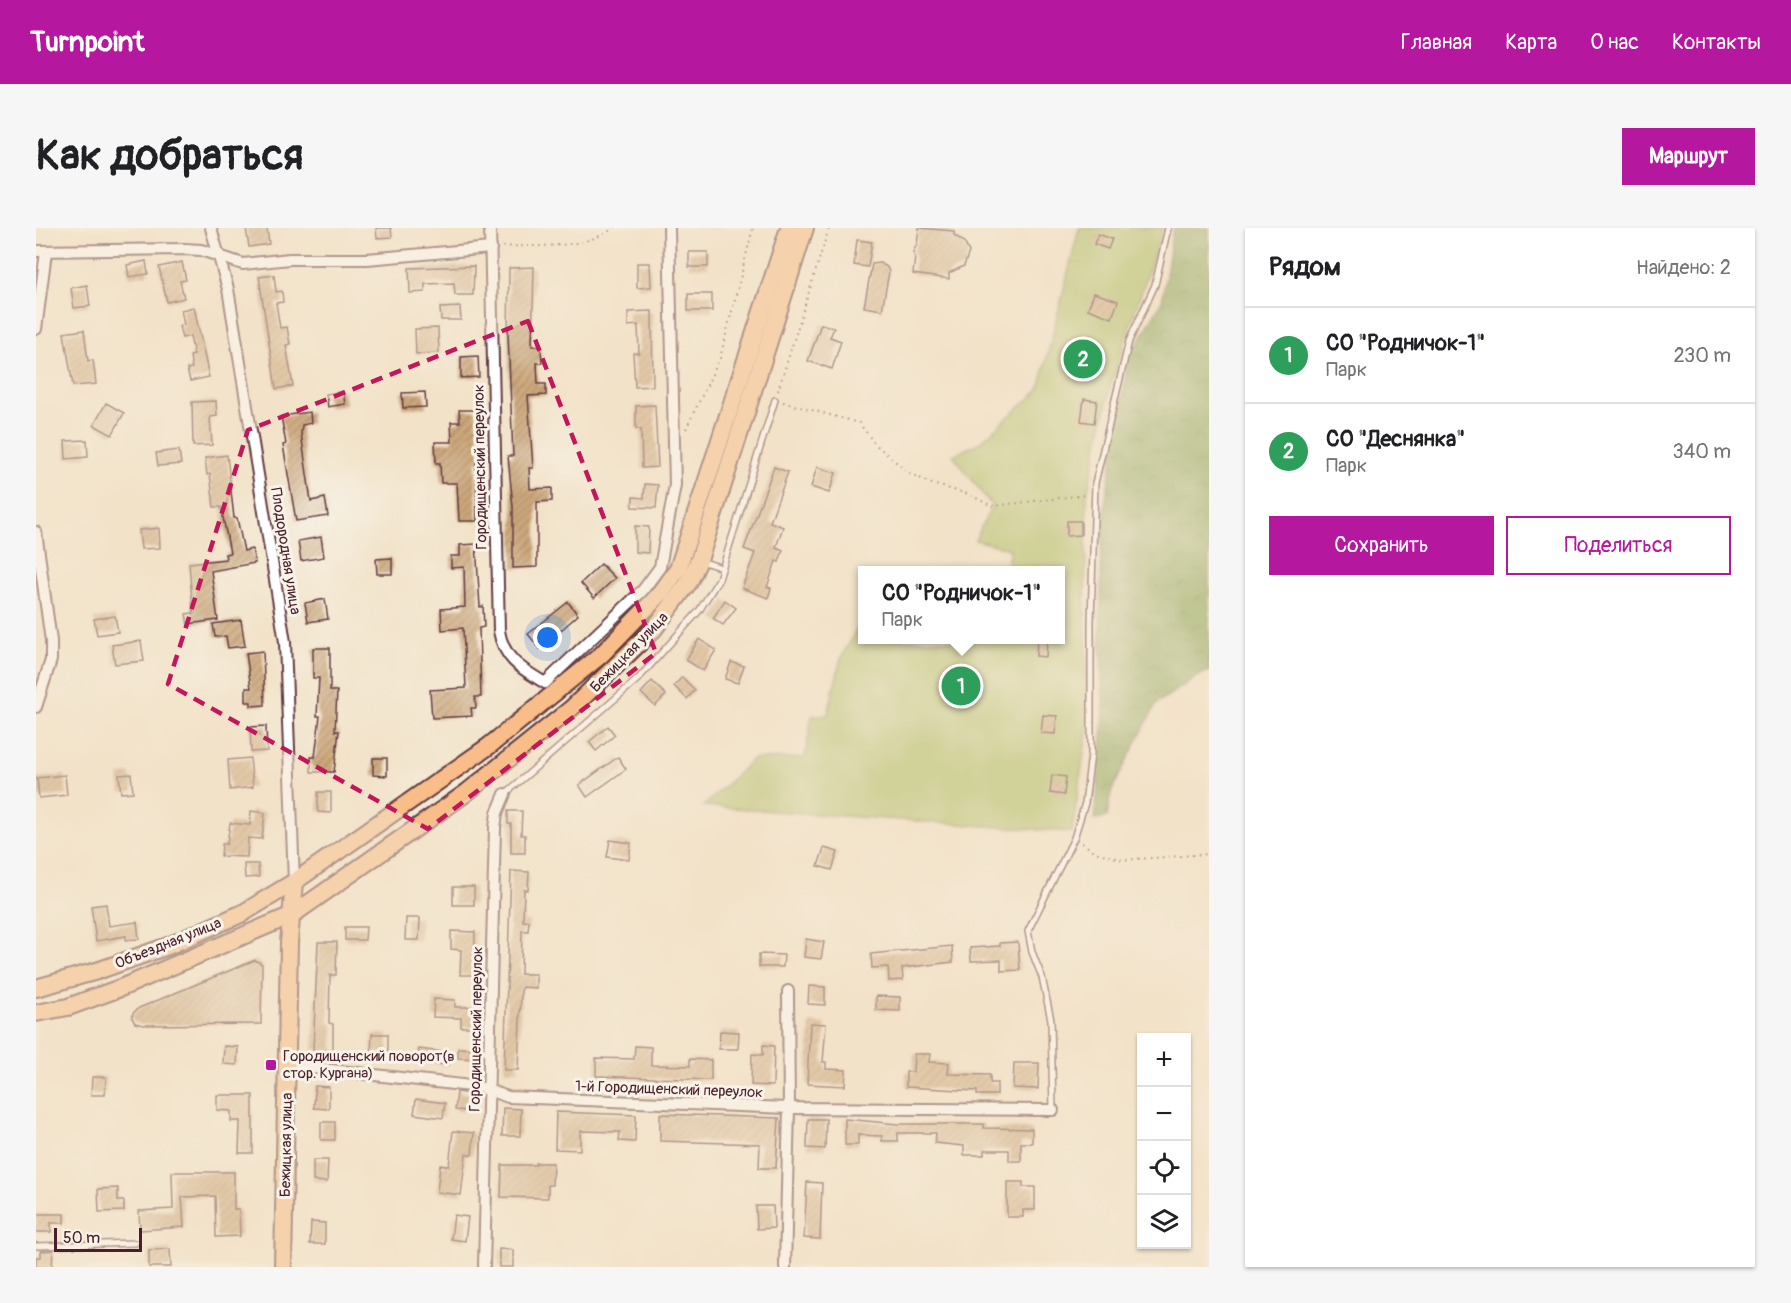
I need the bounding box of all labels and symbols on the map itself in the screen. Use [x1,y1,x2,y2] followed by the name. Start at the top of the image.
[1064,336,1102,382] pin: 2
[470,384,491,550] street label: Городищенский переулок
[266,486,305,616] street label: Плодородная улица
[586,608,672,697] street label: Бежицкая улица
[533,623,562,652] your location
[942,664,980,708] pin: 1
[112,913,224,973] street label: Объездная улица
[466,946,487,1112] street label: Городищенский переулок
[283,1047,455,1083] place label: Городищенский поворот(в стор. Кургана)
[264,1058,278,1072] marker: Городищенский поворот(в стор. Кургана)
[575,1077,763,1102] street label: 1-й Городищенский переулок
[276,1093,297,1197] street label: Бежицкая улица
[54,1225,142,1252] scale bar

